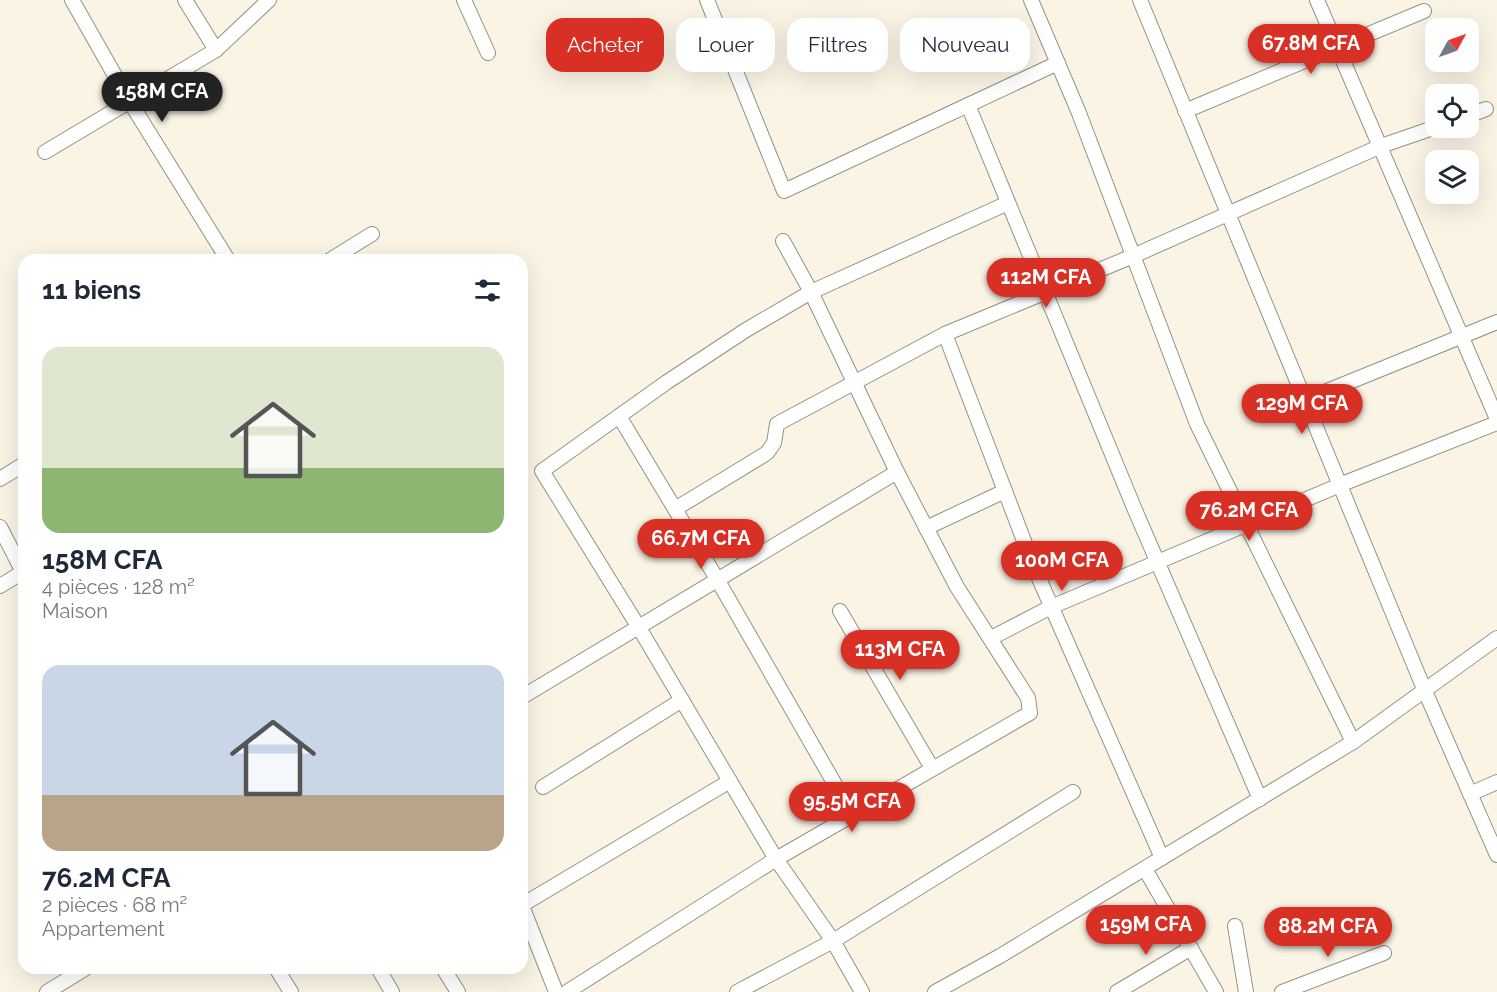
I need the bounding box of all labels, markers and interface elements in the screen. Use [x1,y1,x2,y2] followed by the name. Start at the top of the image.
[546,18,664,72] chip: Acheter
[676,18,775,72] chip: Louer
[787,18,888,72] chip: Filtres
[900,18,1030,72] chip: Nouveau
[1425,18,1479,72] north arrow
[1425,18,1479,204] map controls
[1242,24,1380,75] pin: 67.8M CFA
[1262,31,1360,55] text: 67.8M CFA
[100,72,224,123] pin: 158M CFA
[116,79,208,103] text: 158M CFA
[1425,84,1479,138] button: locate
[1425,150,1479,204] button: layers
[984,258,1108,309] pin: 112M CFA
[1001,265,1091,289] text: 112M CFA
[471,274,504,307] icon: filters
[42,275,141,305] text: 11 biens
[1240,384,1364,435] pin: 129M CFA
[219,386,327,494] icon: home
[1256,391,1348,415] text: 129M CFA
[1180,491,1318,542] pin: 76.2M CFA
[1200,498,1298,522] text: 76.2M CFA
[632,519,770,570] pin: 66.7M CFA
[651,526,751,550] text: 66.7M CFA
[1000,541,1124,592] pin: 100M CFA
[42,545,163,575] text: 158M CFA
[1015,548,1109,572] text: 100M CFA
[42,575,195,599] text: 4 pièces · 128 m²
[42,599,108,623] text: Maison
[838,630,962,681] pin: 113M CFA
[855,637,945,661] text: 113M CFA
[219,704,327,812] icon: home
[783,782,921,833] pin: 95.5M CFA
[803,789,901,813] text: 95.5M CFA
[42,863,171,893] text: 76.2M CFA
[42,893,187,917] text: 2 pièces · 68 m²
[1084,905,1208,956] pin: 159M CFA
[1259,907,1397,958] pin: 88.2M CFA
[1100,912,1192,936] text: 159M CFA
[1278,914,1378,938] text: 88.2M CFA
[42,917,165,941] text: Appartement

